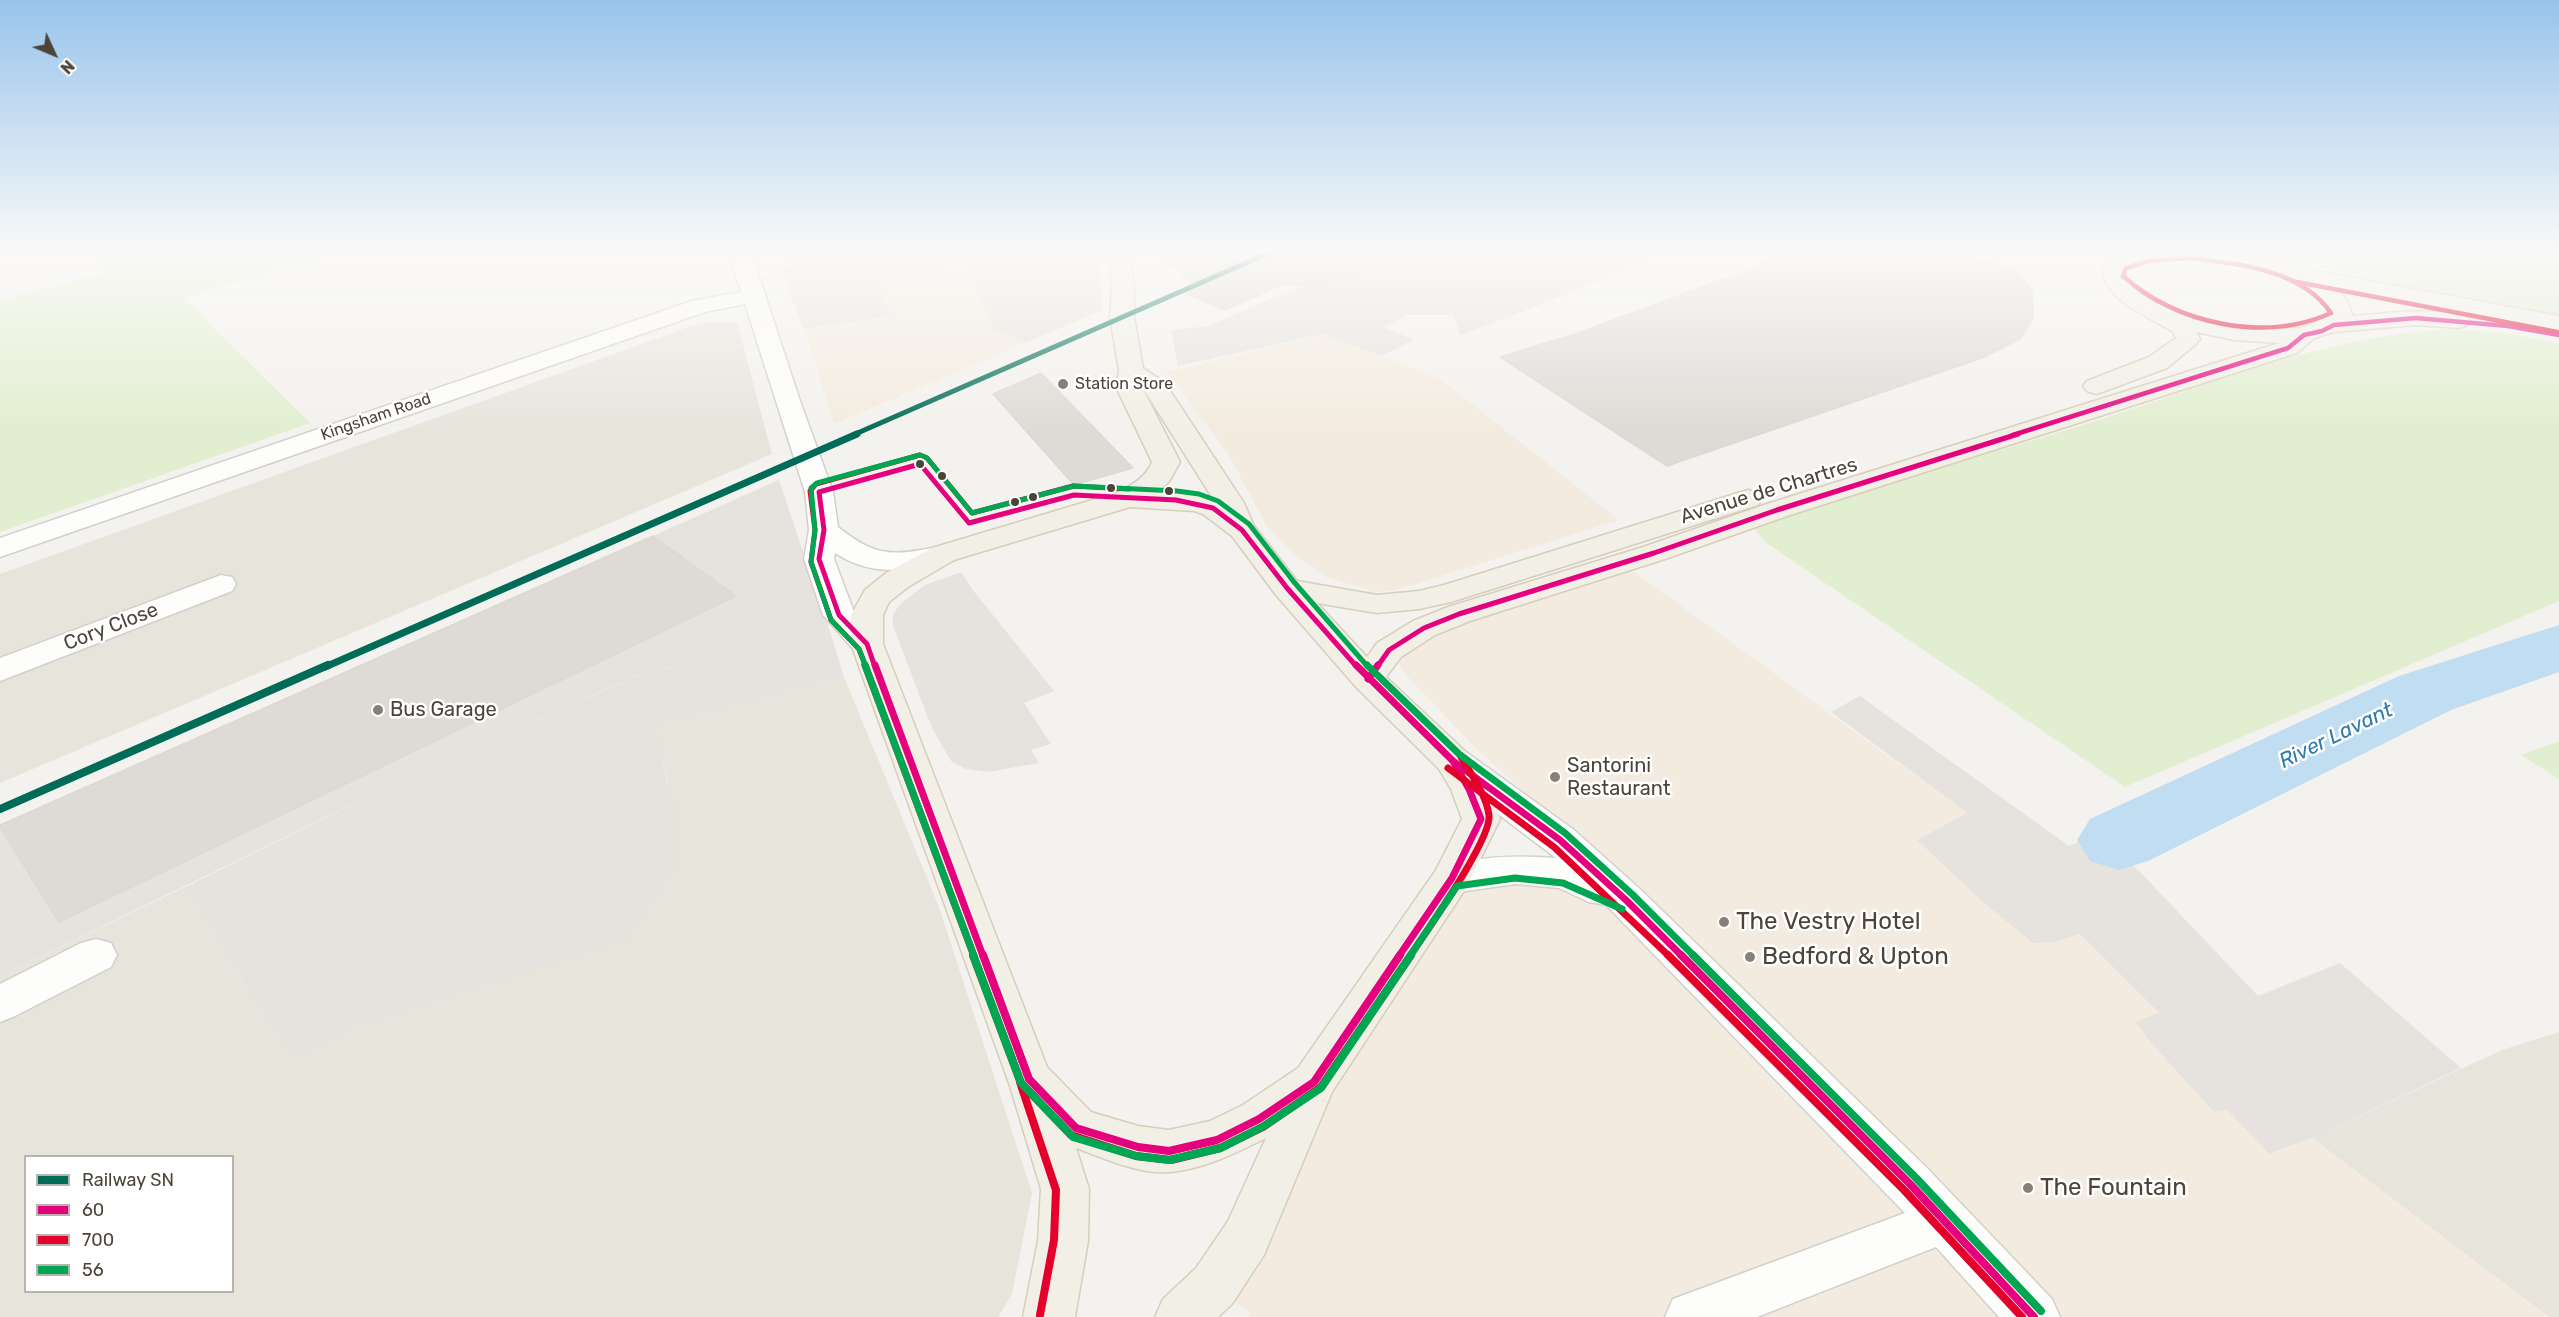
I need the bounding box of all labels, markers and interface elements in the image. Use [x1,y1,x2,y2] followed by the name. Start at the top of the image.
[24,24,84,84] north arrow
[56,56,78,78] text: N
[1075,374,1173,394] place label: Station Store
[1056,377,1070,391] marker: Station Store
[318,389,434,445] street label: Kingsham Road
[1678,453,1860,529] street label: Avenue de Chartres
[914,458,926,470] unlabelled marker
[936,470,948,482] unlabelled marker
[1105,482,1117,494] unlabelled marker
[1163,485,1175,497] unlabelled marker
[1027,491,1039,503] unlabelled marker
[1009,496,1021,508] unlabelled marker
[60,598,162,656] street label: Cory Close
[390,698,497,722] place label: Bus Garage
[2275,698,2397,774] water label: River Lavant
[371,703,385,717] marker: Bus Garage
[1567,754,1671,801] place label: Santorini Restaurant
[1548,770,1562,784] marker: Santorini Restaurant
[1736,908,1921,936] place label: The Vestry Hotel
[1717,915,1731,929] marker: The Vestry Hotel
[1762,943,1949,971] place label: Bedford & Upton
[1743,950,1757,964] marker: Bedford & Upton
[24,1155,234,1293] legend
[82,1169,174,1191] text: Railway SN
[2040,1174,2187,1202] place label: The Fountain
[2021,1181,2035,1195] marker: The Fountain
[82,1199,104,1221] text: 60
[82,1229,114,1251] text: 700
[82,1259,104,1281] text: 56

